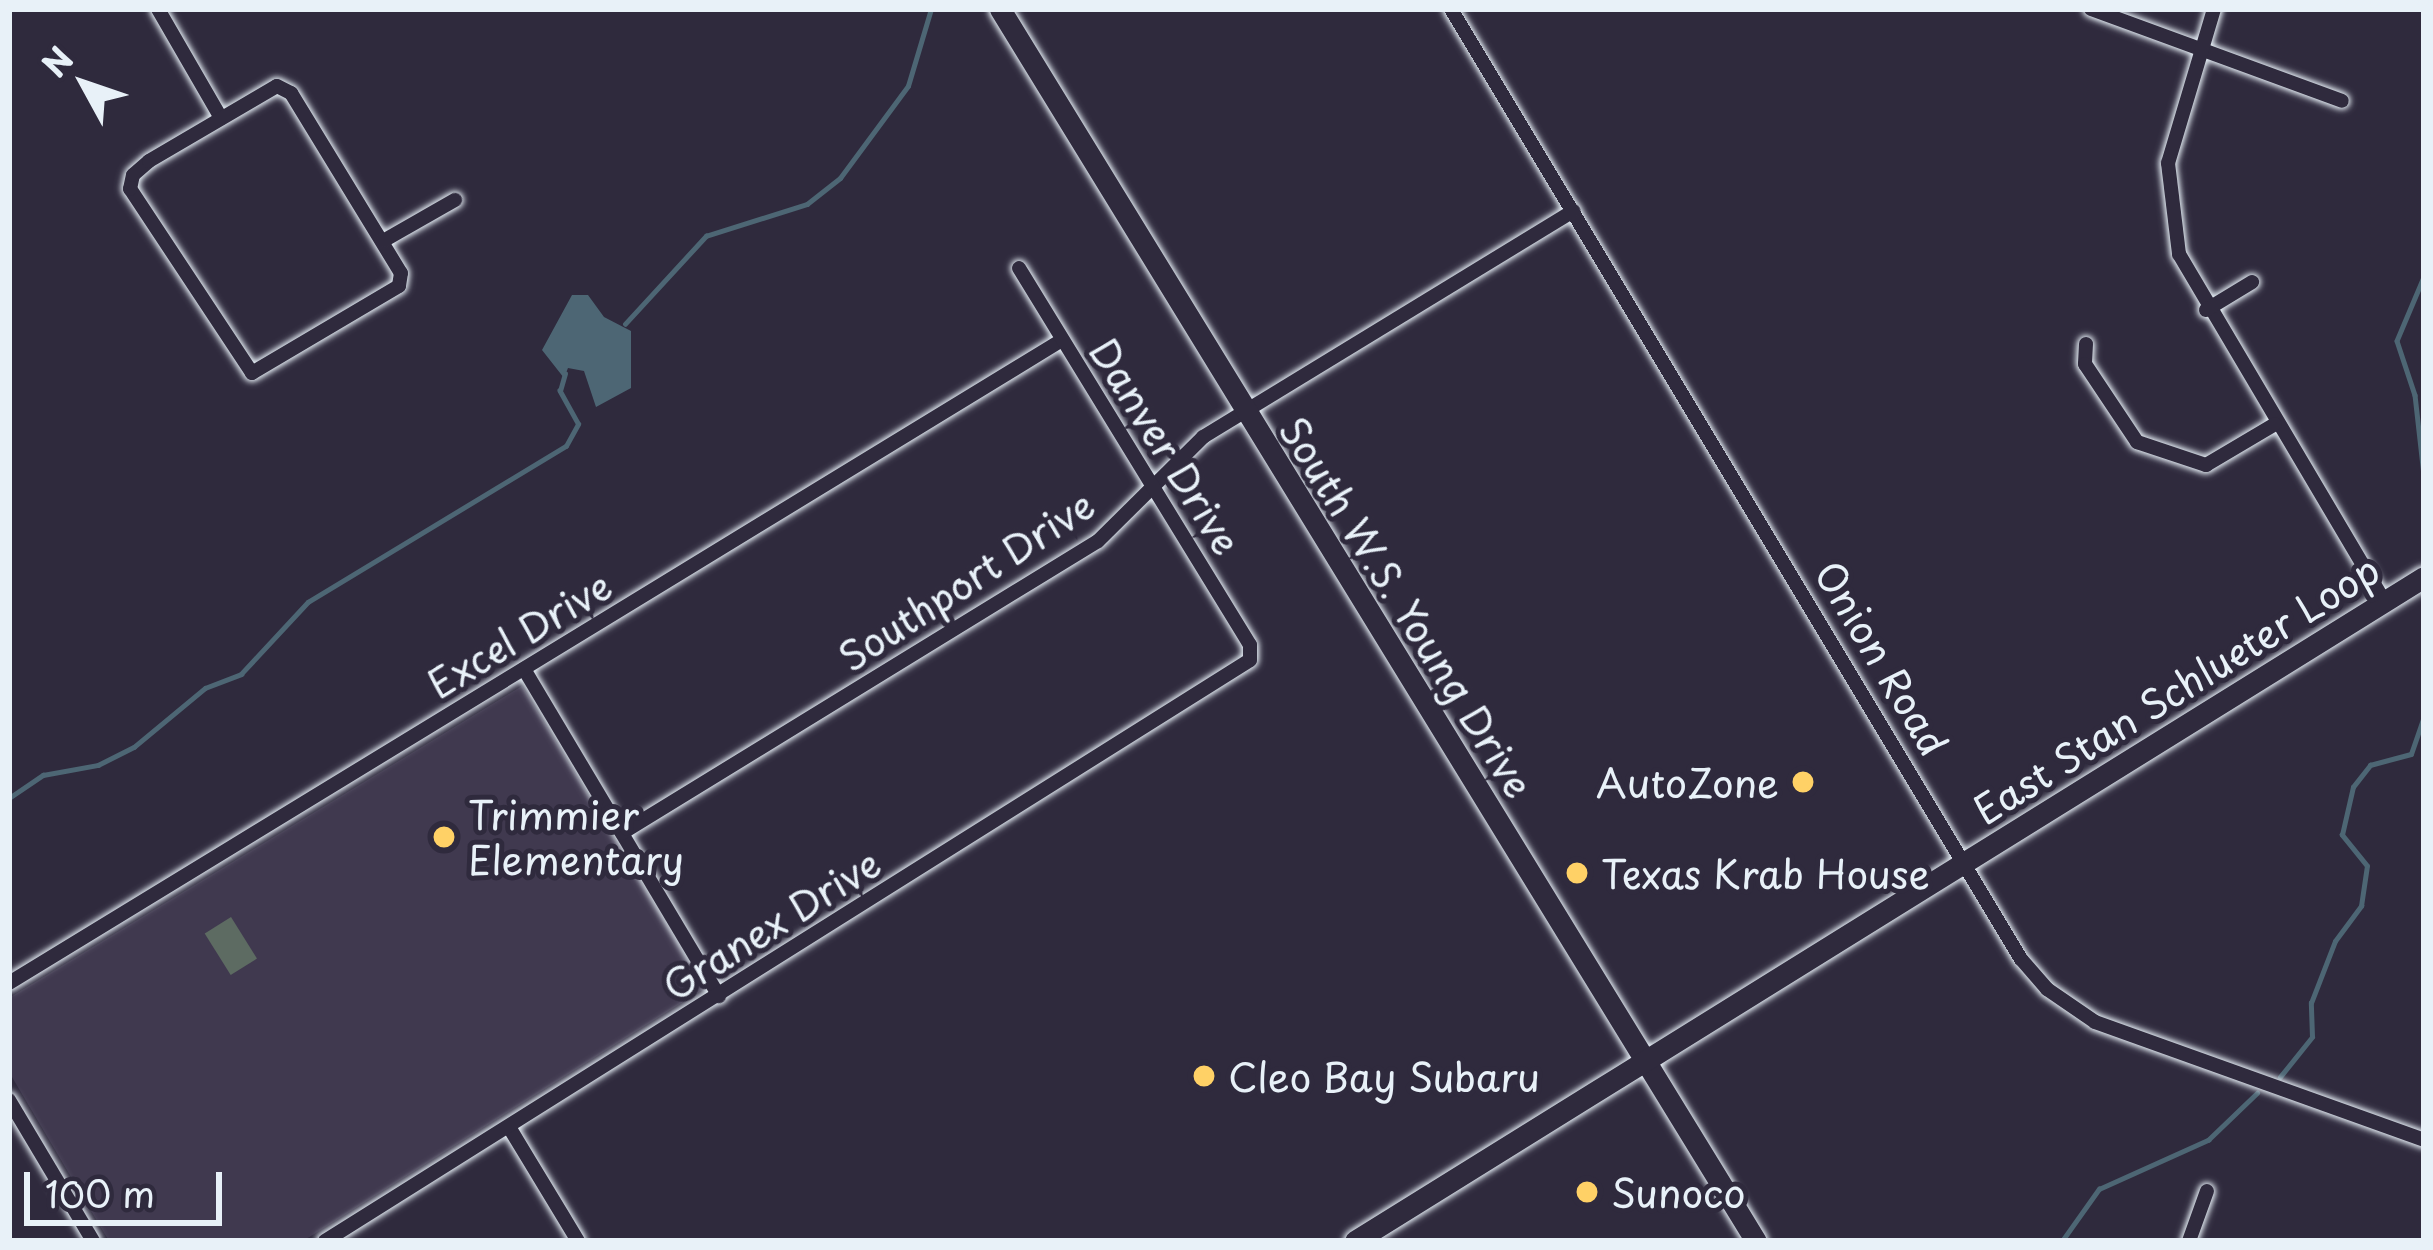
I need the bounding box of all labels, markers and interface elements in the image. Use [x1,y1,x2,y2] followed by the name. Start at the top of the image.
[24,24,144,144] north arrow
[29,35,84,87] text: N
[1080,328,1252,564] street label: Danver Drive
[1270,408,1544,806] street label: South W.S. Young Drive
[829,480,1103,680] street label: Southport Drive
[1963,544,2389,834] street label: East Stan Schlueter Loop
[1806,553,1958,763] street label: Onion Road
[417,560,621,708] street label: Excel Drive
[1596,759,1779,805] place label: AutoZone
[1790,769,1816,795] marker: AutoZone
[468,792,684,883] place label: Trimmier Elementary
[431,824,457,850] marker: Trimmier Elementary
[653,838,889,1010] street label: Granex Drive
[1601,850,1932,896] place label: Texas Krab House
[1564,860,1590,886] marker: Texas Krab House
[1228,1053,1542,1099] place label: Cleo Bay Subaru
[1191,1063,1217,1089] marker: Cleo Bay Subaru
[30,1148,228,1222] scale bar
[45,1166,155,1220] text: 100 m
[1611,1169,1745,1215] place label: Sunoco
[1574,1179,1600,1205] marker: Sunoco

